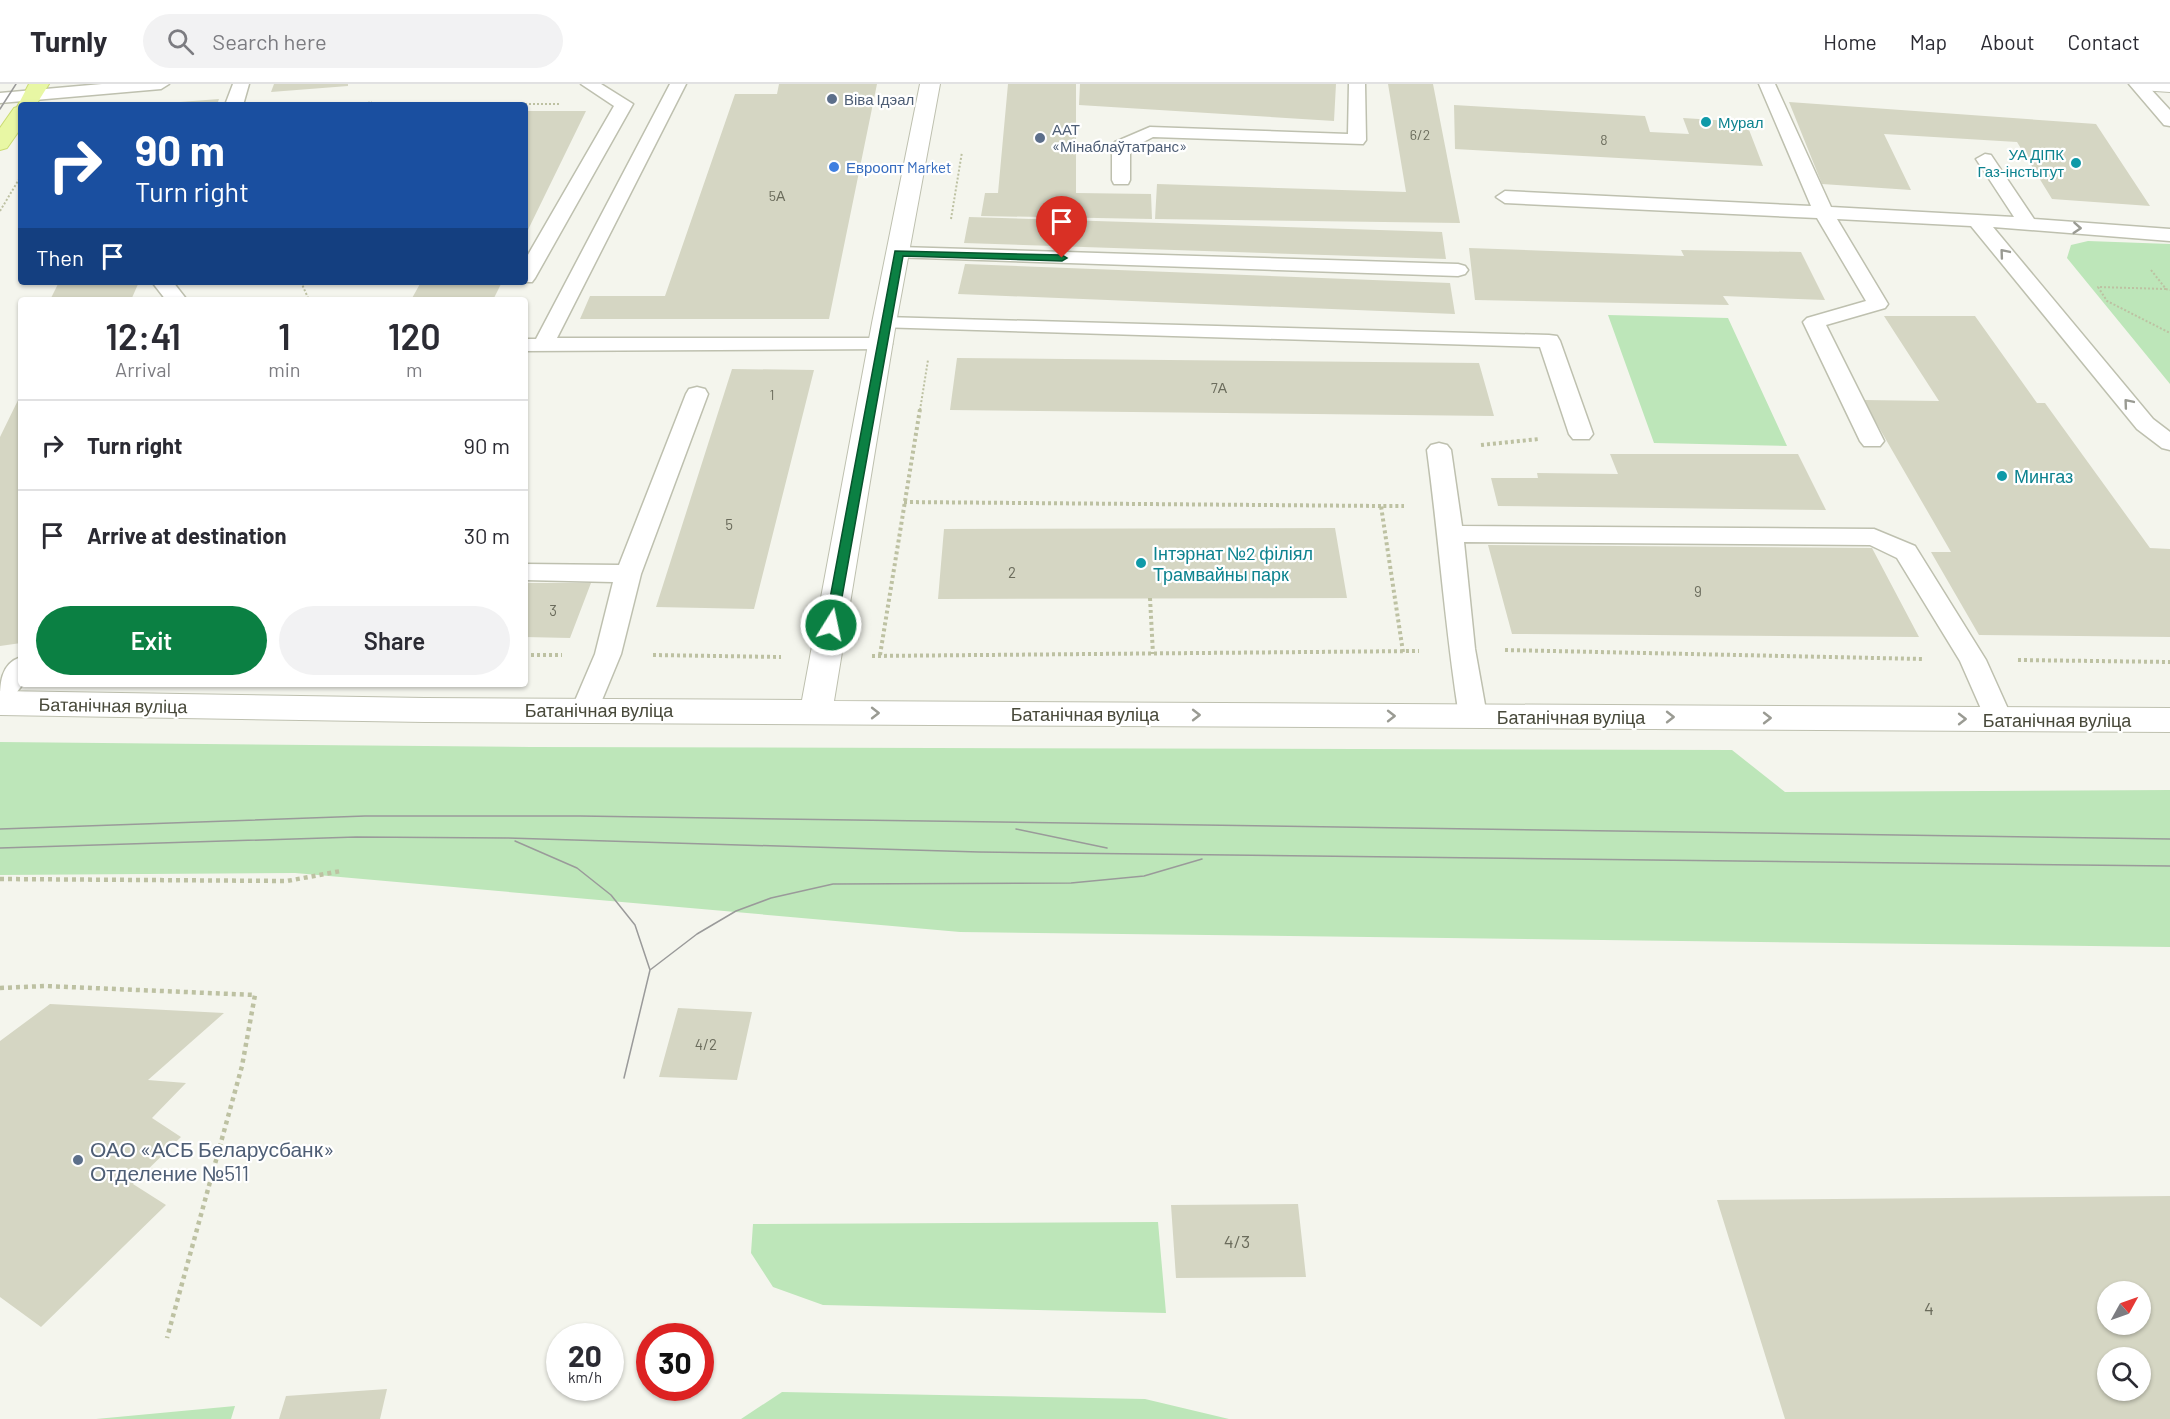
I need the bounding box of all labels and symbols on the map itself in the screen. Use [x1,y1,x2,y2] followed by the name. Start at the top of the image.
[844,90,914,108] place label: Віва Ідэал
[825,92,839,106] marker: Віва Ідэал
[1718,113,1763,131] place label: Мурал
[1699,115,1713,129] marker: Мурал
[1052,120,1187,155] place label: ААТ «Мінаблаўтатранс»
[1410,126,1430,143] house number: 6/2
[1033,131,1047,145] marker: ААТ «Мінаблаўтатранс»
[1600,131,1608,148] house number: 8
[1978,145,2064,180] place label: УА ДІПК Газ-інстытут
[2069,156,2083,170] marker: УА ДІПК Газ-інстытут
[846,158,951,176] place label: Евроопт Market
[827,160,841,174] marker: Евроопт Market
[769,187,786,204] house number: 5А
[1036,196,1087,258] pin
[2073,221,2082,234] one-way arrow
[2000,249,2011,260] one-way arrow
[1211,379,1228,396] house number: 7А
[770,386,774,403] house number: 1
[2124,399,2135,410] one-way arrow
[2014,465,2073,487] place label: Мингаз
[1995,469,2009,483] marker: Мингаз
[725,515,733,533] house number: 5
[1153,542,1313,585] place label: Інтэрнат №2 філіял Трамвайны парк
[1134,556,1148,570] marker: Інтэрнат №2 філіял Трамвайны парк
[1008,563,1016,581] house number: 2
[1694,582,1702,600] house number: 9
[799,593,863,657] position arrow
[549,601,557,619] house number: 3
[38,693,189,717] street label: Батанічная вуліца
[525,699,674,721] street label: Батанічная вуліца
[1011,703,1160,725] street label: Батанічная вуліца
[1497,706,1646,728] street label: Батанічная вуліца
[870,707,879,719] one-way arrow
[1191,709,1200,721] one-way arrow
[1983,709,2132,731] street label: Батанічная вуліца
[1386,710,1395,722] one-way arrow
[1665,711,1674,724] one-way arrow
[1762,712,1771,724] one-way arrow
[1957,713,1966,726] one-way arrow
[695,1035,717,1053] house number: 4/2
[90,1136,334,1185] place label: ОАО «АСБ Беларусбанк» Отделение №511
[71,1153,85,1167] marker: ОАО «АСБ Беларусбанк» Отделение №511
[1224,1230,1250,1252] house number: 4/3
[2097,1281,2151,1335] north arrow
[1924,1297,1934,1319] house number: 4
[636,1323,714,1401] speed limit sign: 30

